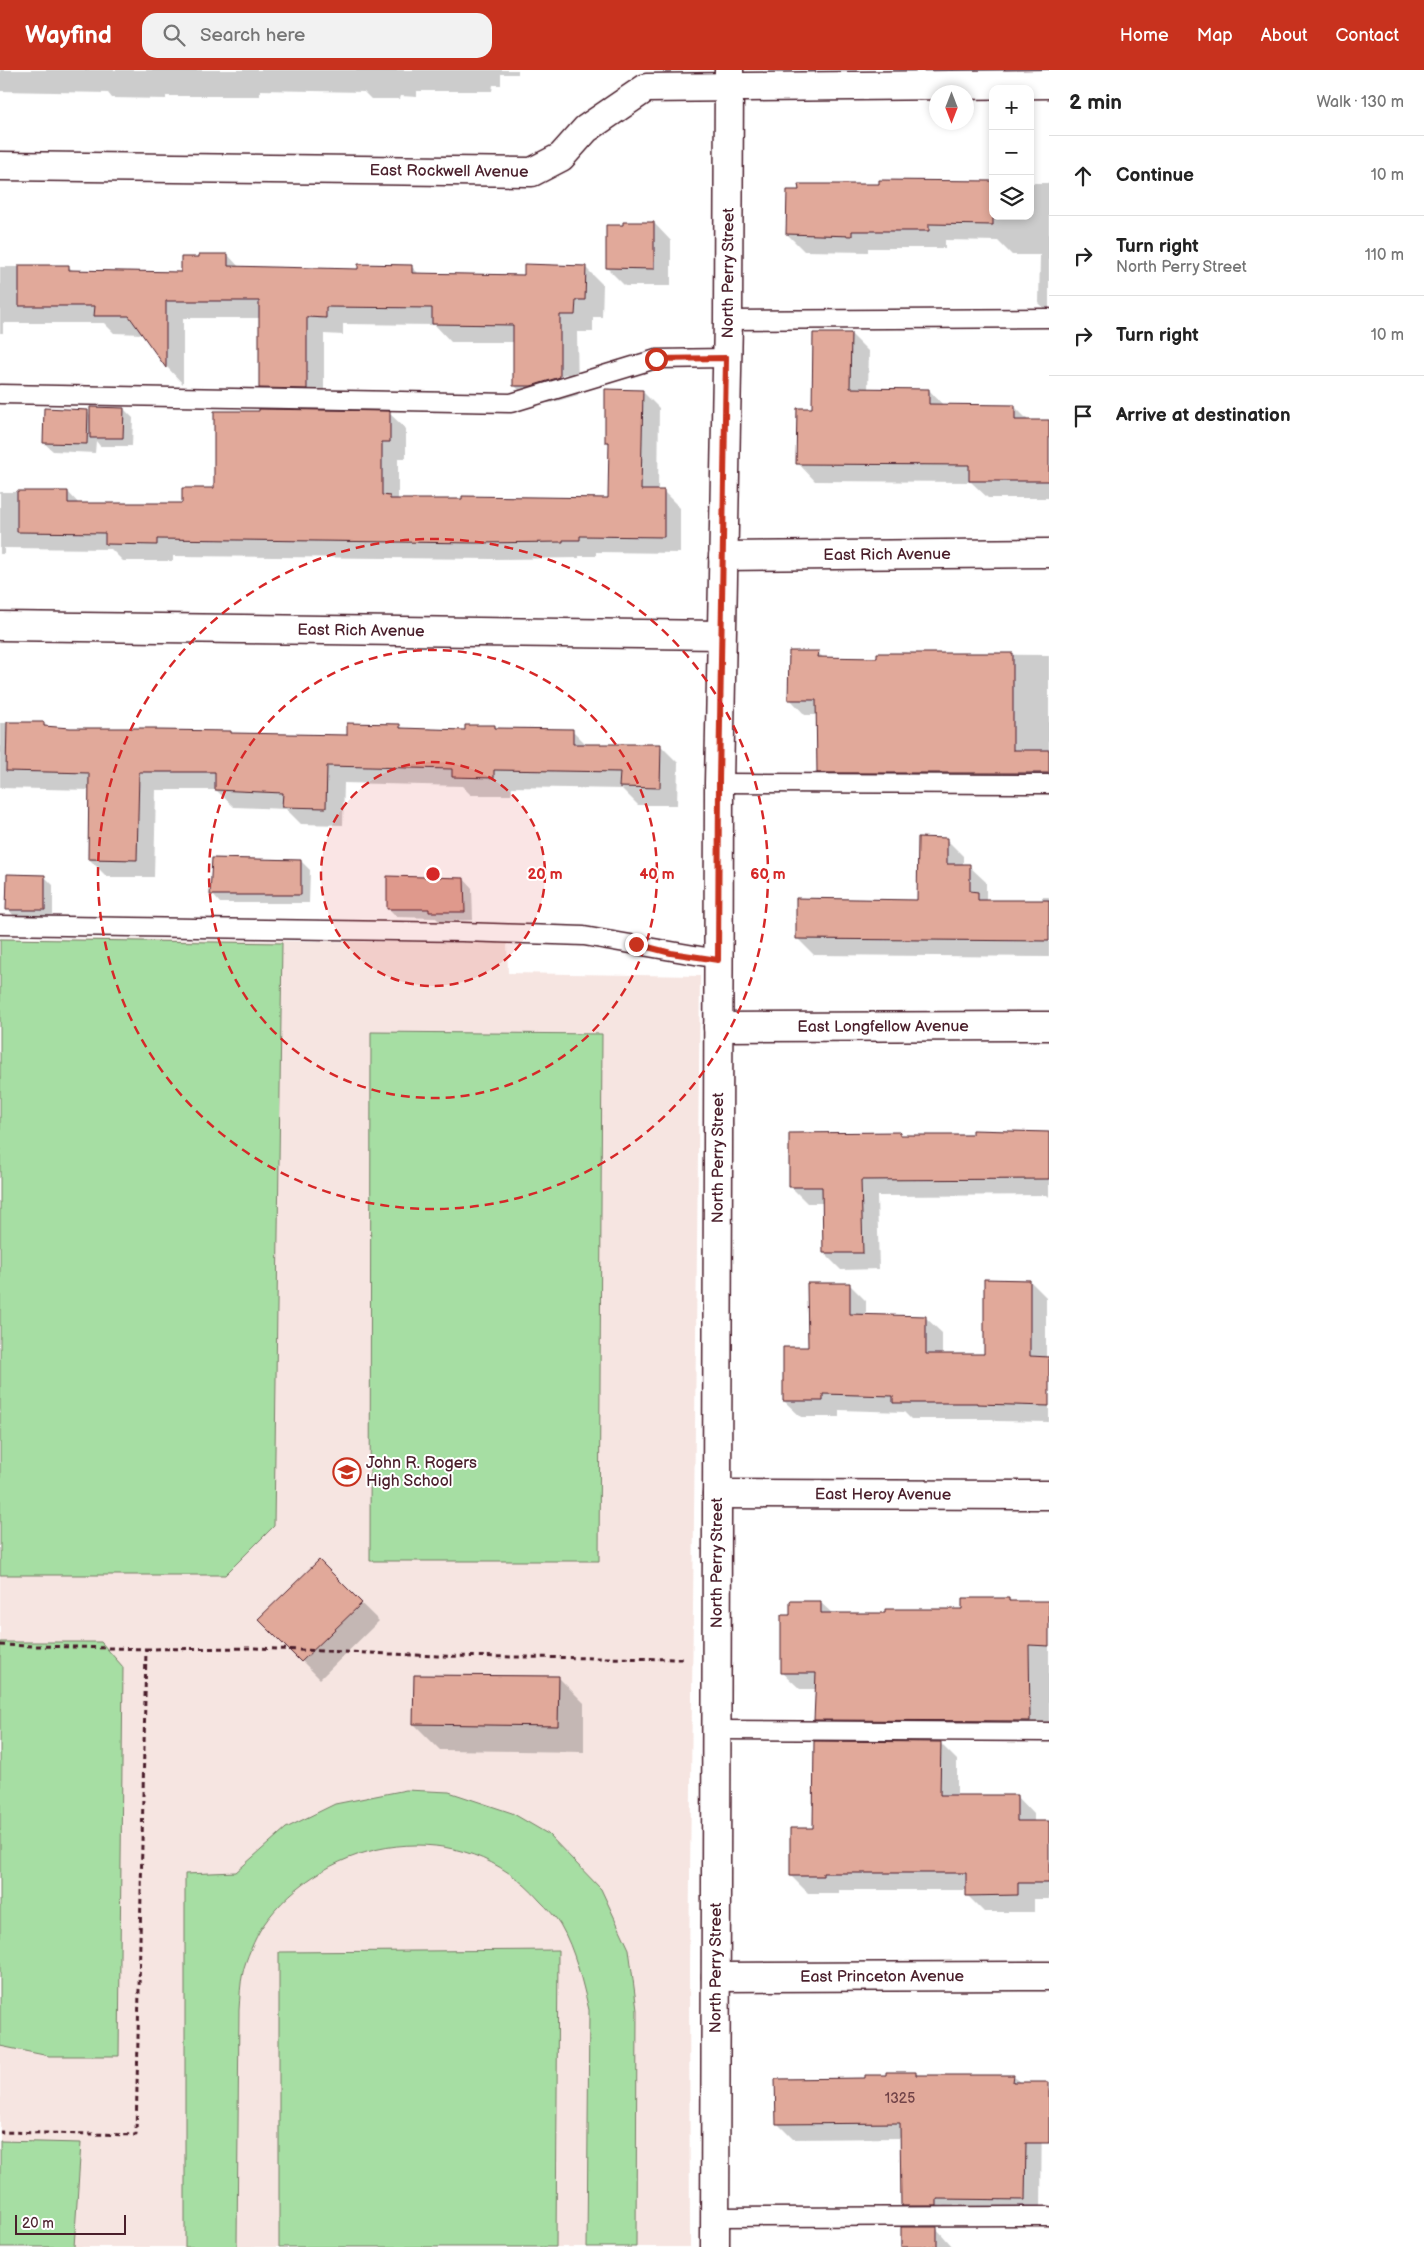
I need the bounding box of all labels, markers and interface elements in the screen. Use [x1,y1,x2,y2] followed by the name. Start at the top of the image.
[142,13,492,58] search box
[25,21,112,50] text: Wayfind
[160,21,188,49] icon: search
[200,24,305,47] text: Search here
[1120,25,1169,46] text: Home
[1197,25,1233,46] text: Map
[1261,25,1308,46] text: About
[1336,25,1399,46] text: Contact
[929,85,974,130] north arrow
[989,85,1034,220] map controls
[989,85,1034,130] button: +
[1069,90,1122,115] text: 2 min
[1316,93,1404,112] text: Walk · 130 m
[989,130,1034,175] button: −
[369,161,529,181] street label: East Rockwell Avenue
[1069,162,1097,190] icon: ahead
[1116,164,1194,187] text: Continue
[1371,166,1404,185] text: 10 m
[989,175,1034,220] button: layers
[718,208,738,339] street label: North Perry Street
[1116,235,1199,258] text: Turn right
[1069,242,1097,270] icon: right
[1365,246,1404,265] text: 110 m
[1116,258,1247,277] text: North Perry Street
[1069,322,1097,350] icon: right
[1116,324,1199,347] text: Turn right
[1371,326,1404,345] text: 10 m
[645,348,668,371] route start
[1069,402,1097,430] icon: arrive
[1116,404,1291,427] text: Arrive at destination
[823,544,951,565] street label: East Rich Avenue
[297,620,425,641] street label: East Rich Avenue
[424,865,442,883] centre of rings
[528,865,563,884] text: 20 m
[639,865,675,884] text: 40 m
[750,865,786,884] text: 60 m
[625,933,648,956] route end
[797,1017,969,1036] street label: East Longfellow Avenue
[708,1093,728,1223] street label: North Perry Street
[366,1454,477,1491] place label: John R. Rogers High School
[332,1457,362,1487] school or university icon: John R. Rogers High School
[815,1485,952,1504] street label: East Heroy Avenue
[707,1498,727,1628] street label: North Perry Street
[706,1903,725,2033] street label: North Perry Street
[800,1967,965,1986] street label: East Princeton Avenue
[885,2090,915,2107] house number: 1325
[15,2212,126,2235] scale bar
[22,2215,54,2232] text: 20 m

